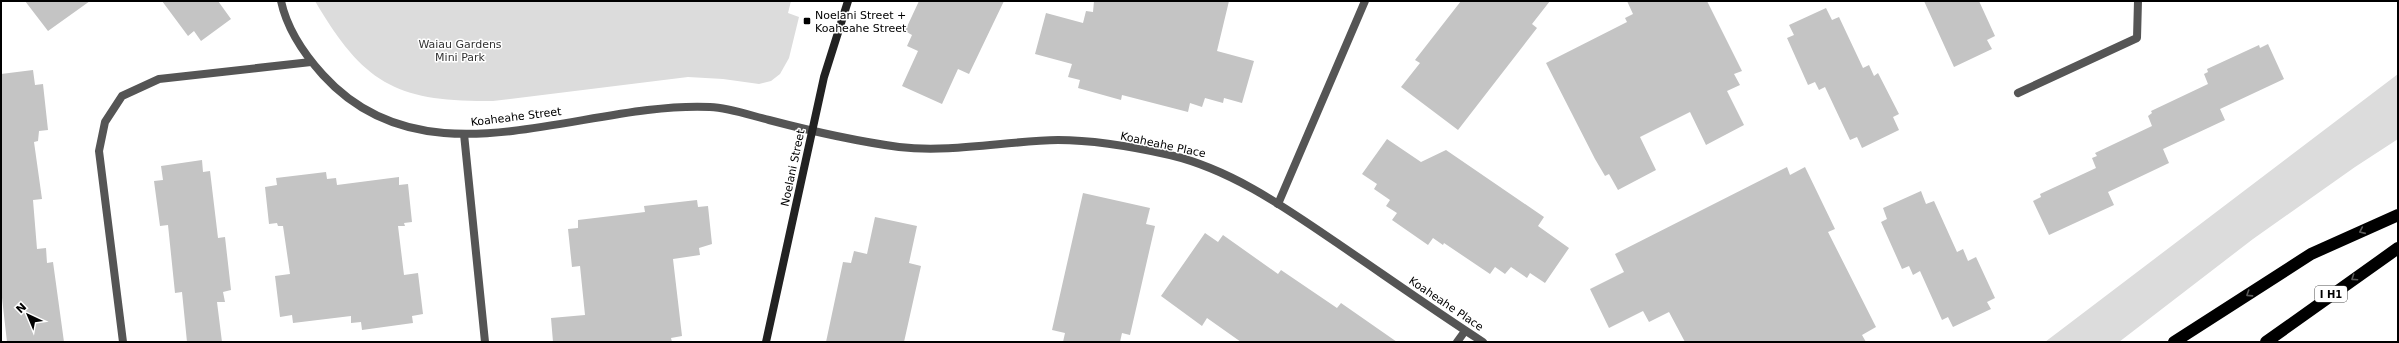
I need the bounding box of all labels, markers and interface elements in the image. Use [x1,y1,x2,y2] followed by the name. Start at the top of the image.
[815,9,907,35] place label: Noelani Street + Koaheahe Street
[802,16,812,26] marker: Noelani Street + Koaheahe Street
[418,38,502,64] park label: Waiau Gardens Mini Park
[470,105,563,129] street label: Koaheahe Street
[778,128,808,208] street label: Noelani Street
[1119,130,1207,160] street label: Koaheahe Place
[2359,226,2367,234] one-way arrow
[2351,273,2358,281] one-way arrow
[1406,274,1486,334] street label: Koaheahe Place
[2315,286,2347,302] road number: I H1
[2246,289,2253,297] one-way arrow
[8,295,48,335] north arrow
[14,300,29,316] text: N

